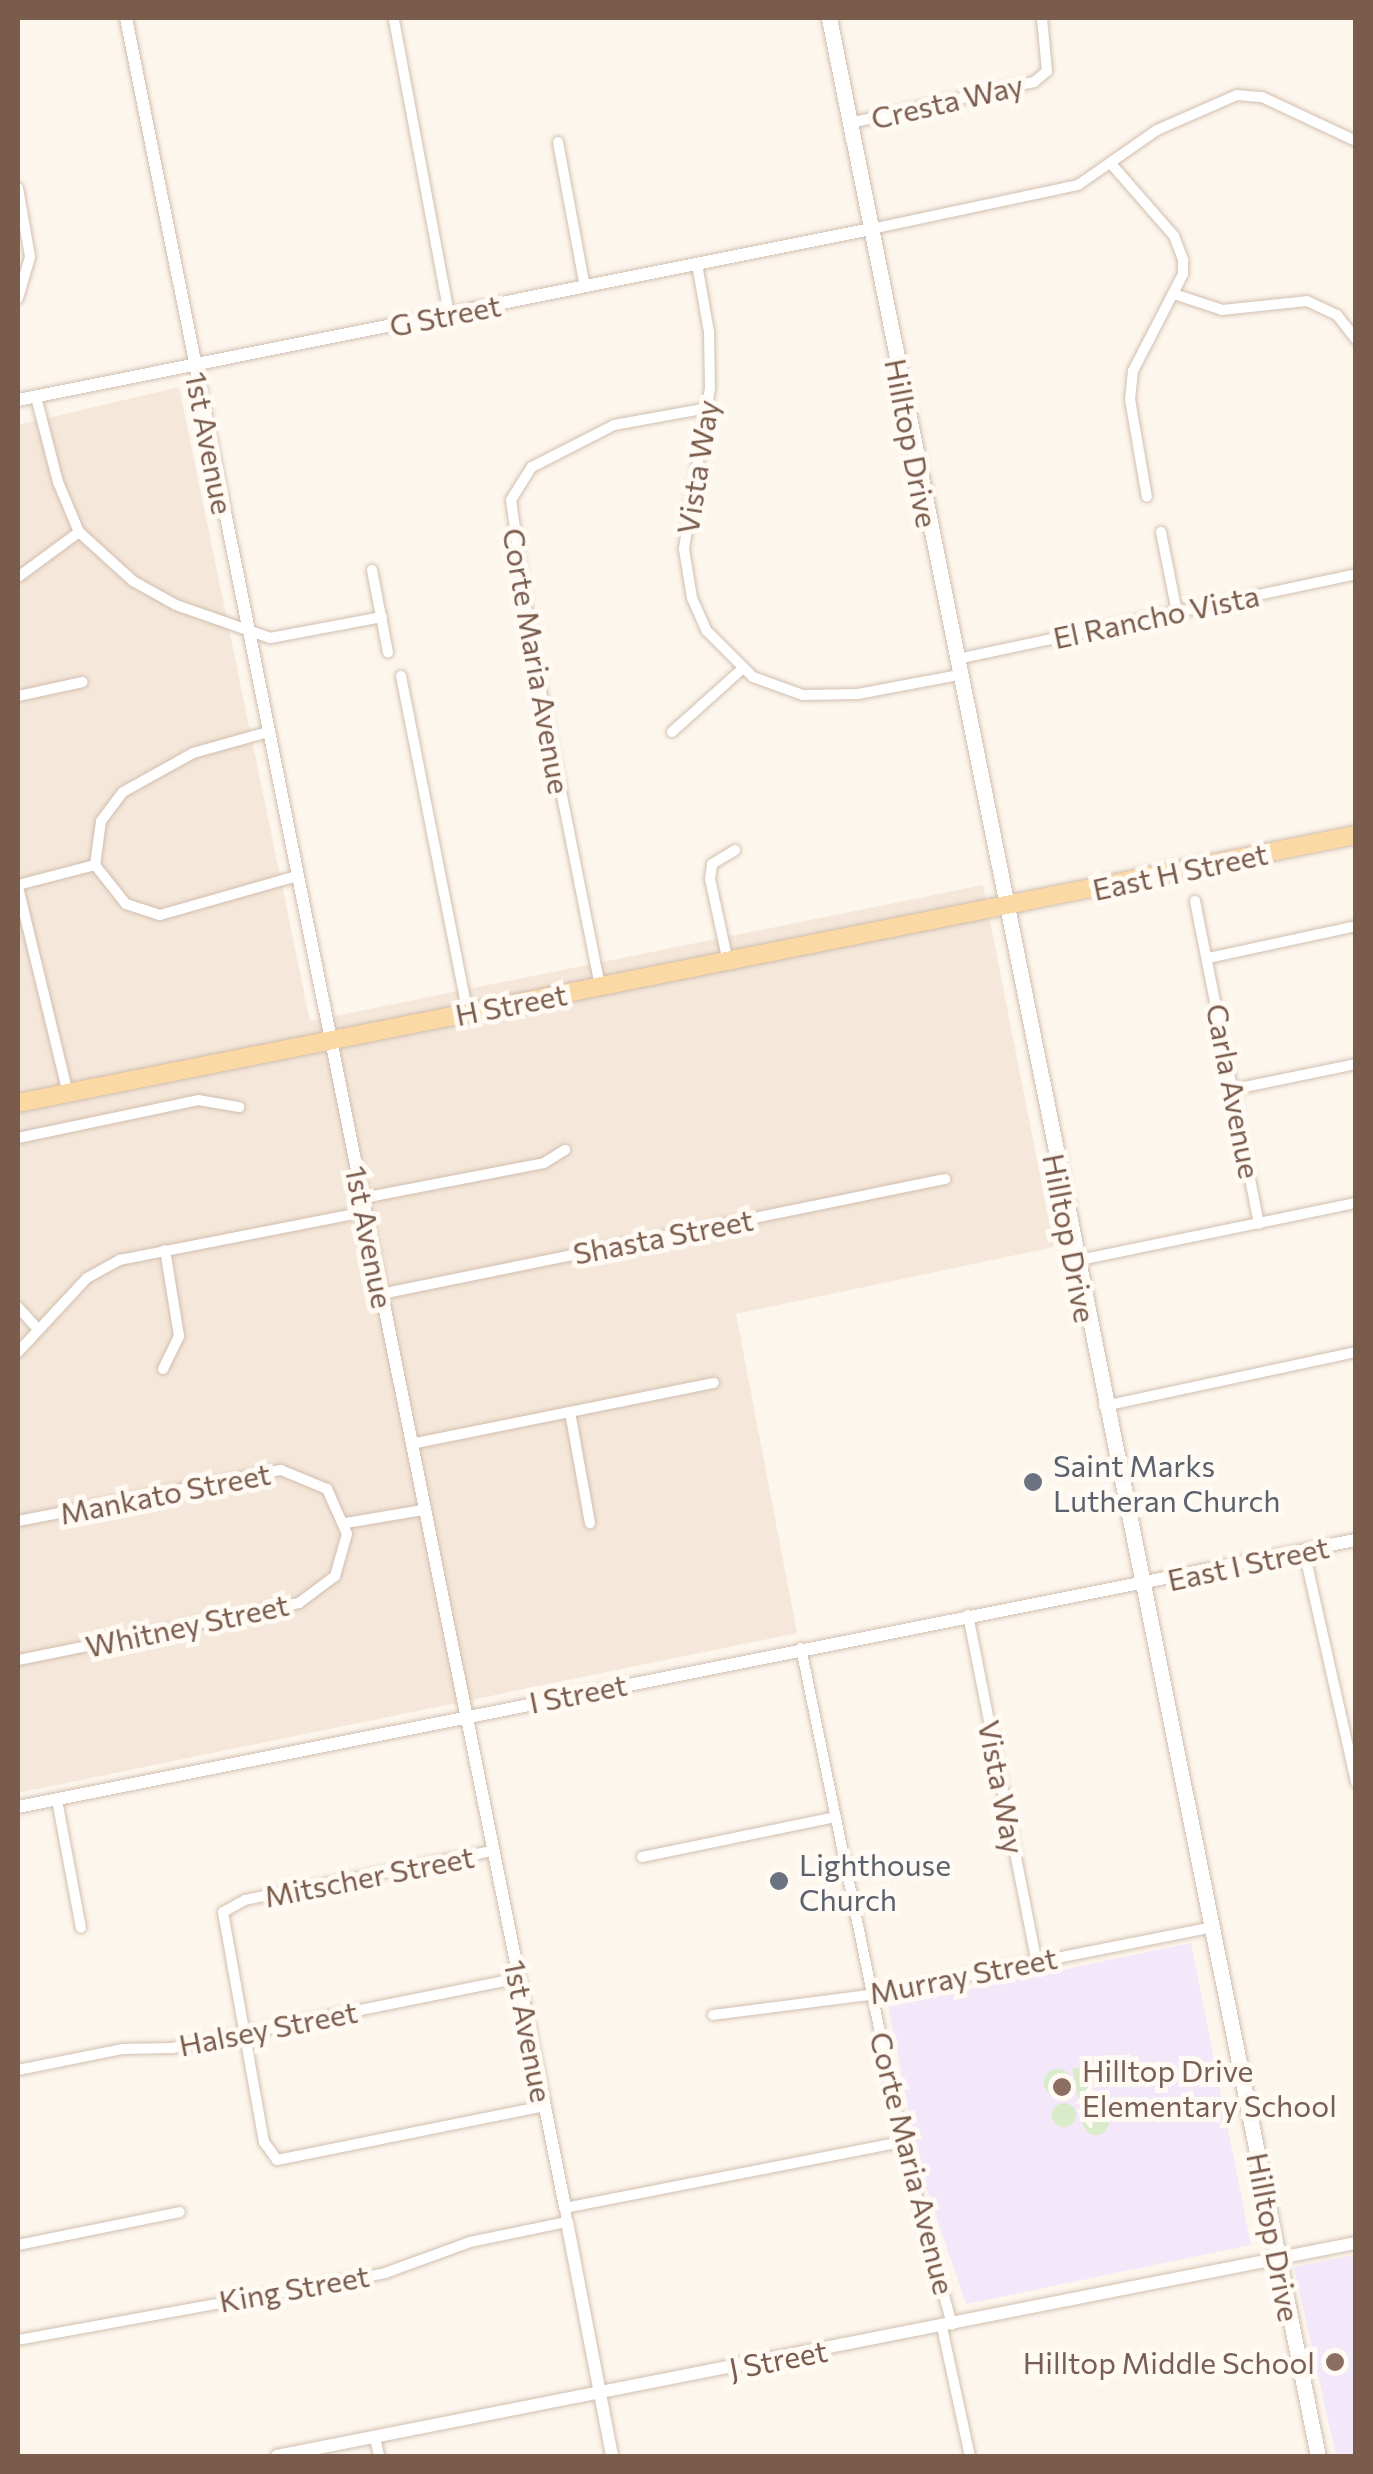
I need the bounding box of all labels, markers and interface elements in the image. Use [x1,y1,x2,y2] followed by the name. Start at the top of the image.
[867,66,1027,136] street label: Cresta Way
[386,287,504,343] street label: G Street
[878,355,946,531] street label: Hilltop Drive
[179,369,241,517] street label: 1st Avenue
[669,397,725,537] street label: Vista Way
[496,525,578,797] street label: Corte Maria Avenue
[1050,577,1262,655] street label: El Rancho Vista
[1089,835,1271,907] street label: East H Street
[452,976,570,1032] street label: H Street
[1199,1001,1269,1181] street label: Carla Avenue
[1036,1150,1104,1326] street label: Hilltop Drive
[339,1163,401,1311] street label: 1st Avenue
[570,1201,756,1271] street label: Shasta Street
[1053,1447,1281,1518] place label: Saint Marks Lutheran Church
[57,1455,273,1531] street label: Mankato Street
[1022,1471,1044,1493] marker: Saint Marks Lutheran Church
[1164,1528,1332,1598] street label: East I Street
[82,1586,292,1664] street label: Whitney Street
[526,1666,630,1720] street label: I Street
[971,1717,1033,1857] street label: Vista Way
[261,1838,477,1914] street label: Mitscher Street
[799,1846,951,1916] place label: Lighthouse Church
[768,1870,790,1892] marker: Lighthouse Church
[866,1939,1060,2011] street label: Murray Street
[498,1957,560,2105] street label: 1st Avenue
[176,1993,360,2063] street label: Halsey Street
[863,2028,963,2298] street label: Corte Maria Avenue
[1082,2052,1337,2122] place label: Hilltop Drive Elementary School
[1051,2076,1073,2098] marker: Hilltop Drive Elementary School
[1240,2149,1308,2325] street label: Hilltop Drive
[216,2257,372,2319] street label: King Street
[726,2332,830,2386] street label: J Street
[1023,2344,1315,2380] place label: Hilltop Middle School
[1324,2351,1346,2373] marker: Hilltop Middle School

